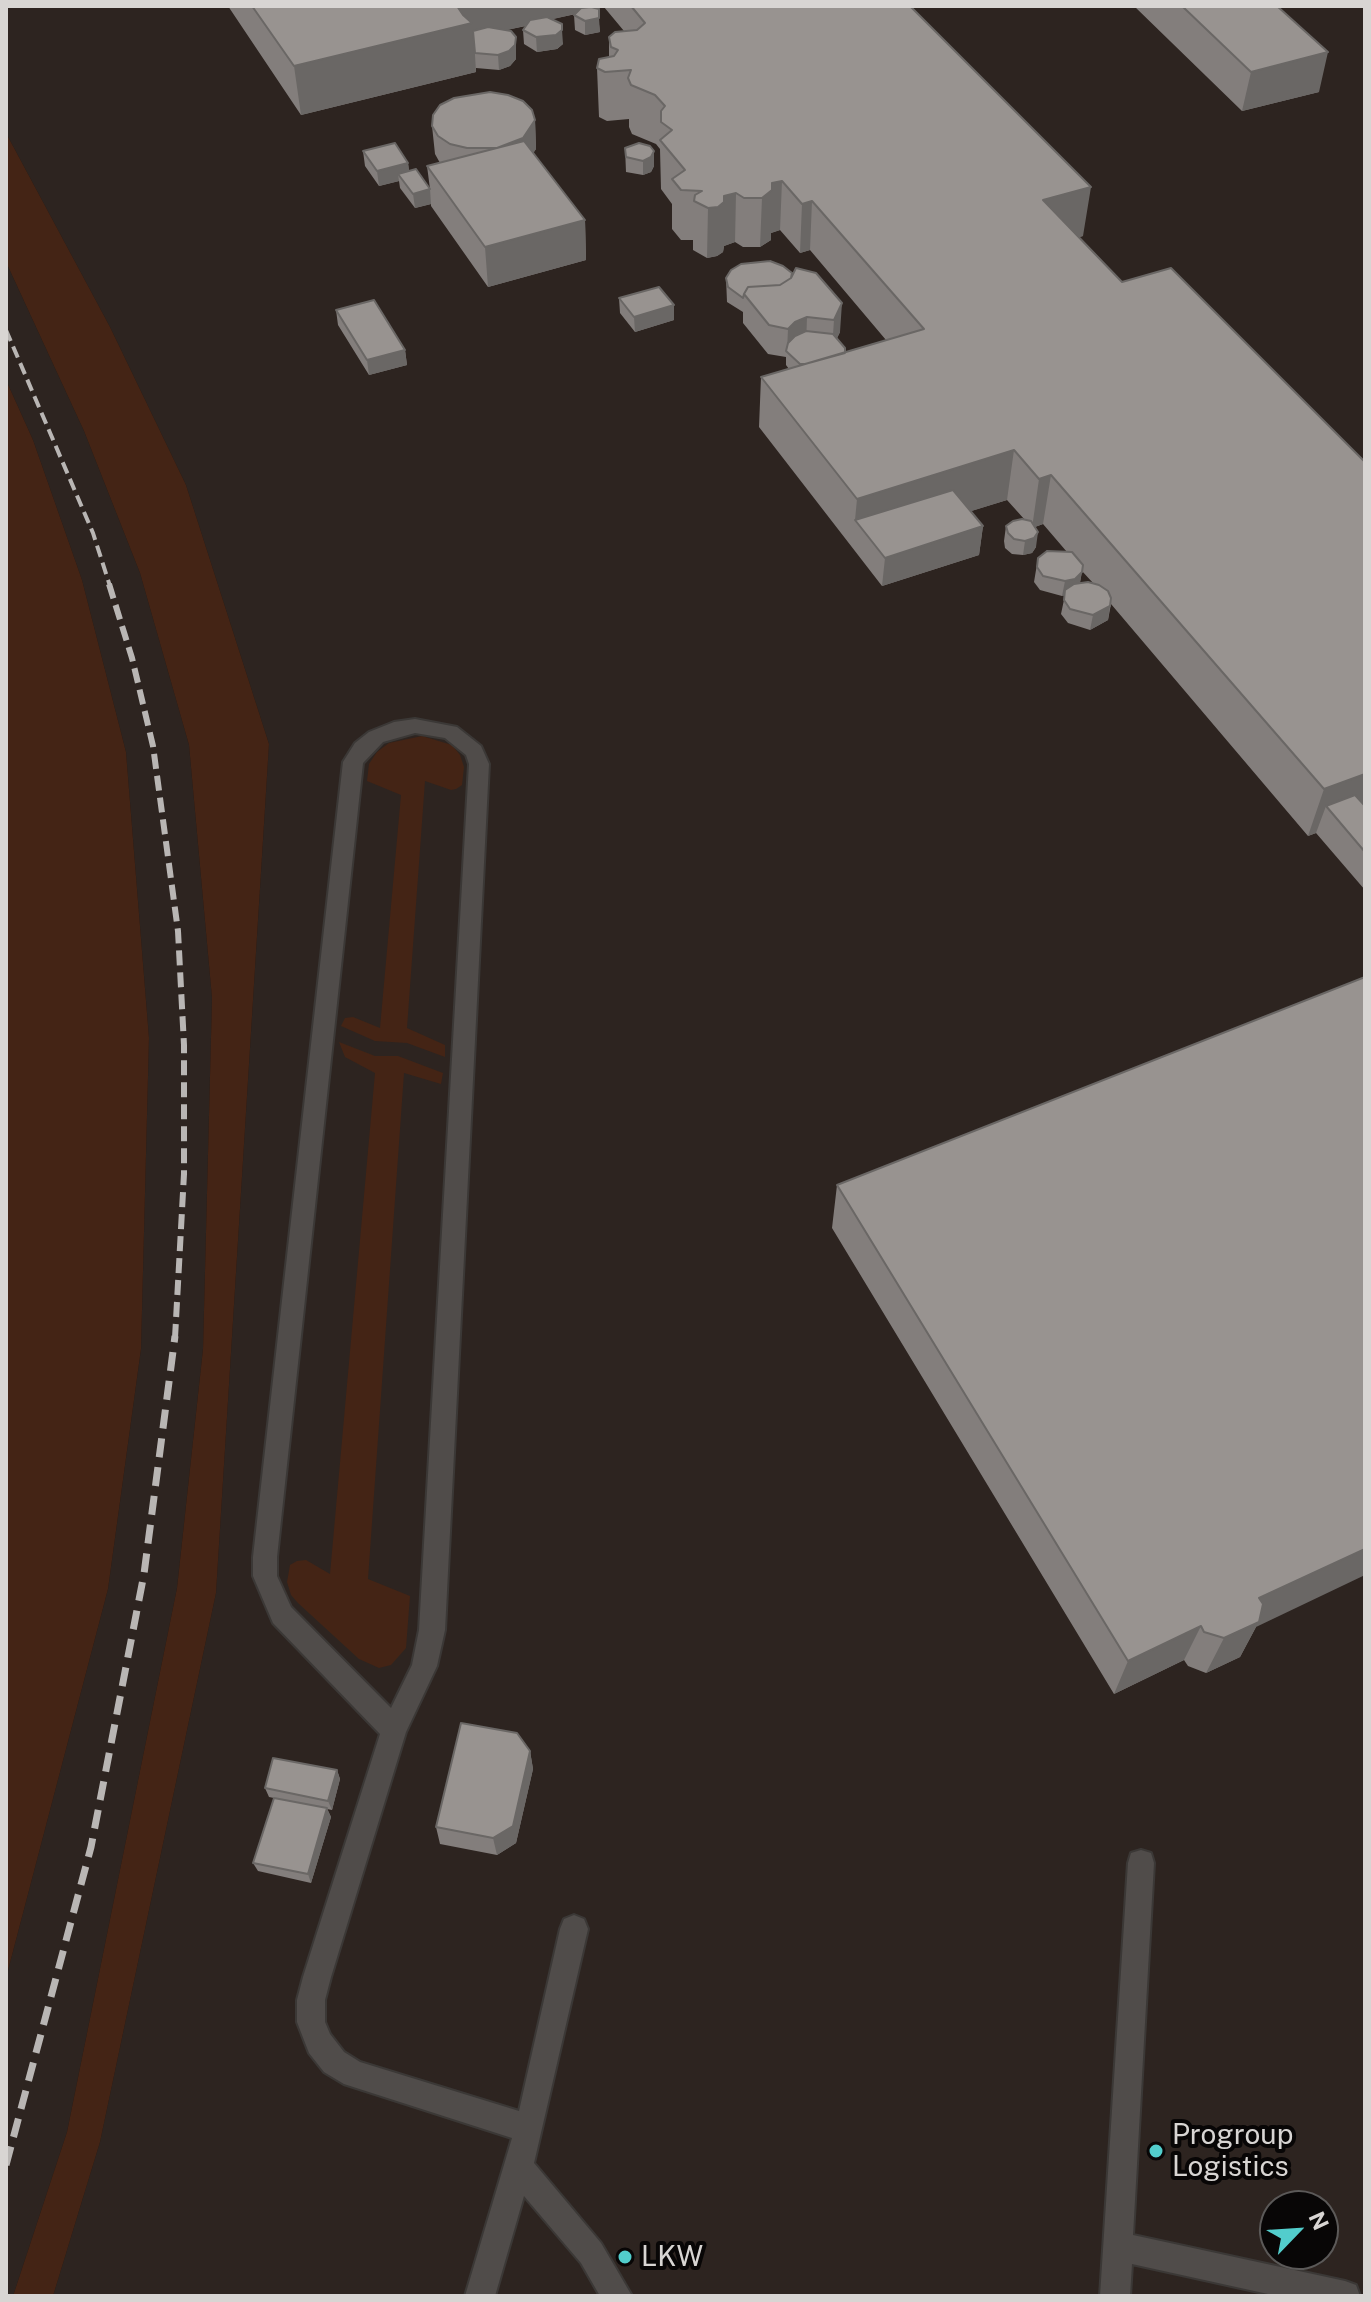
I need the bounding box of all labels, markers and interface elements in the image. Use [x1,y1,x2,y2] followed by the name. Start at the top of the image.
[1172,2118,1293,2184] place label: Progroup Logistics
[1147,2142,1165,2160] marker: Progroup Logistics
[1259,2190,1339,2270] north arrow
[1304,2207,1334,2234] text: N
[641,2240,703,2274] place label: LKW
[616,2248,634,2266] marker: LKW

